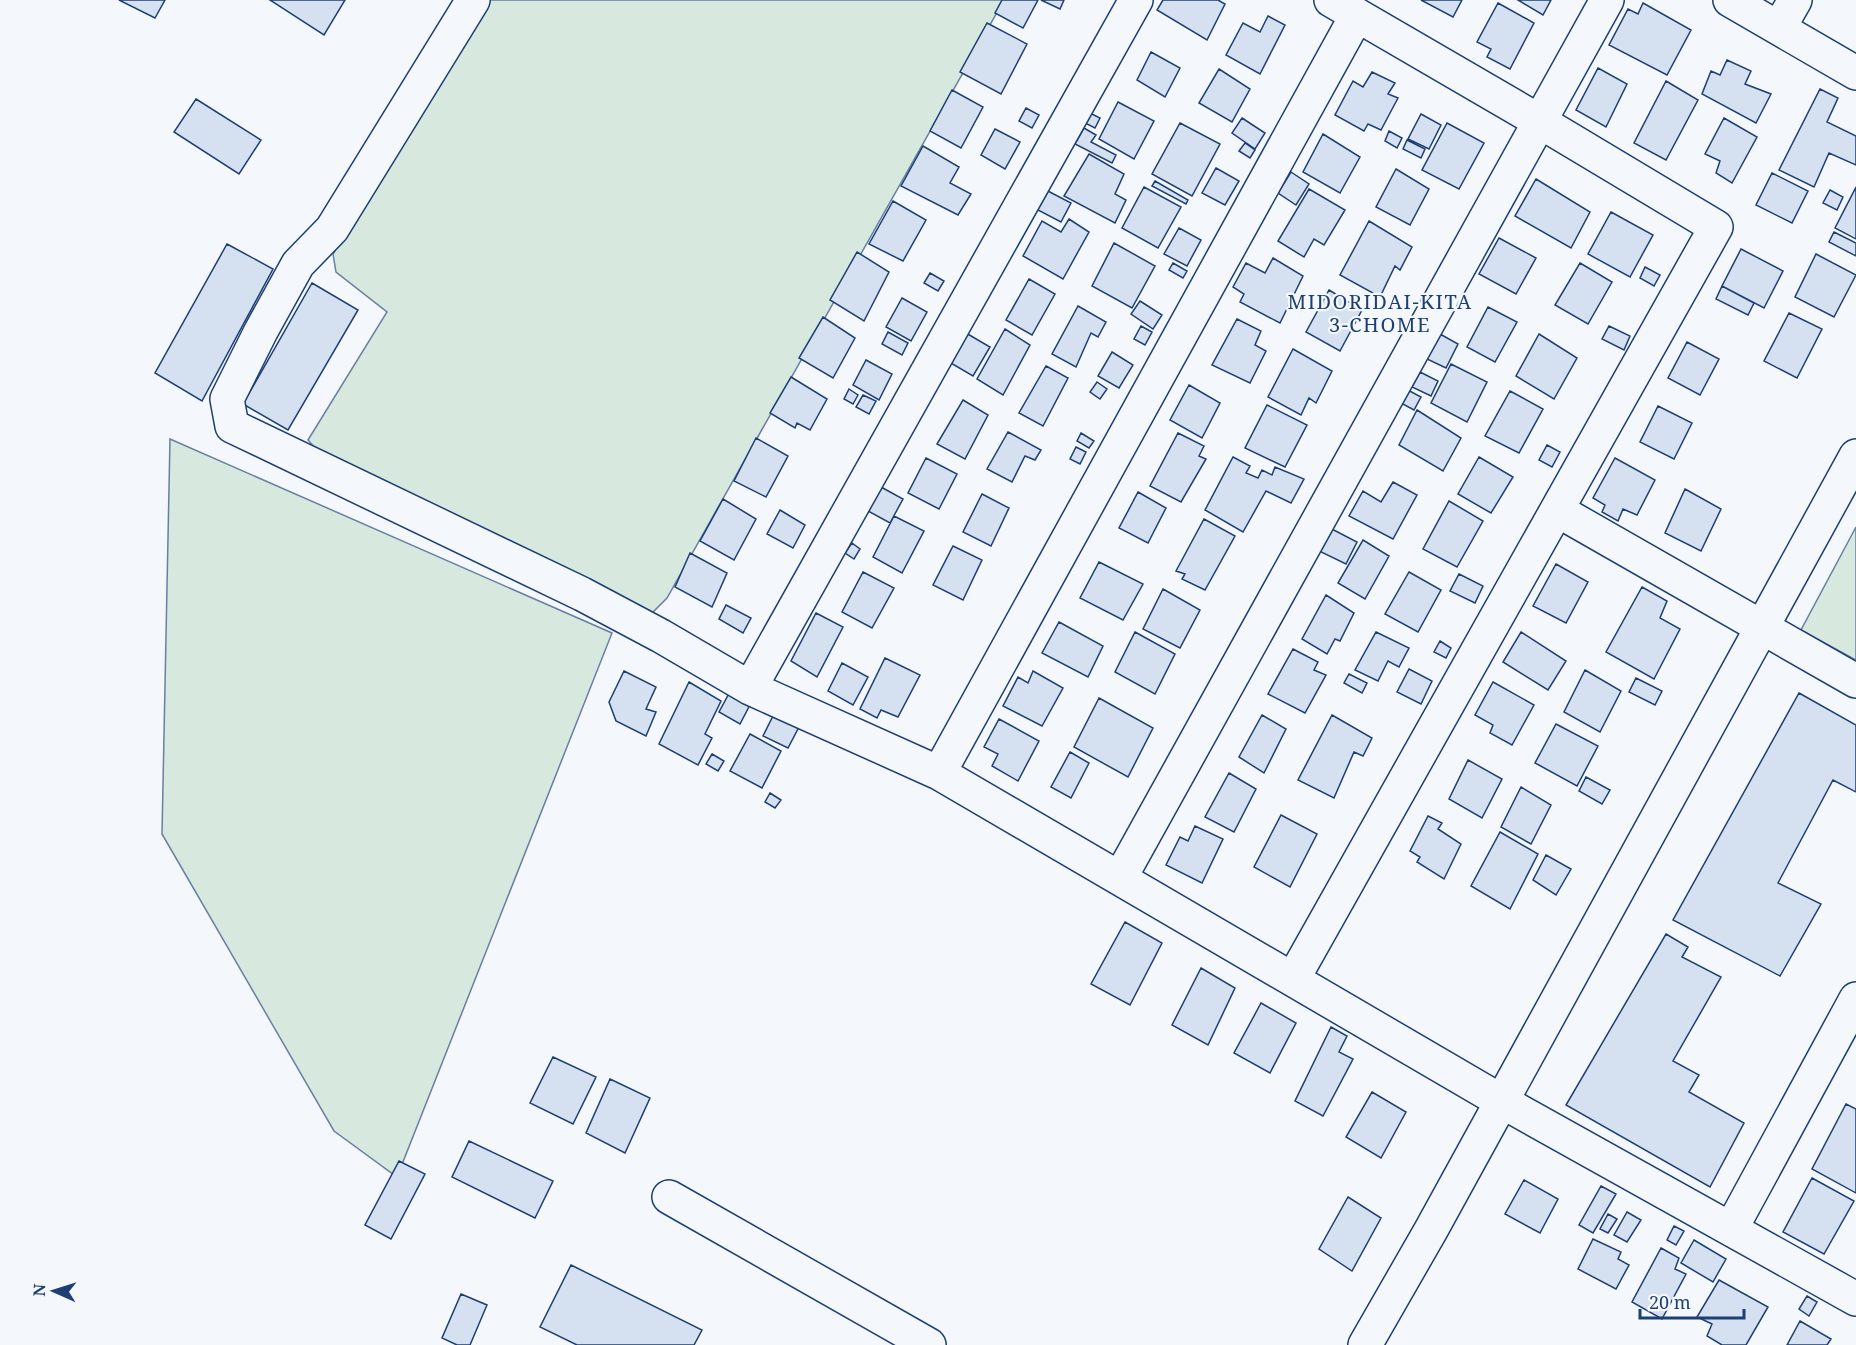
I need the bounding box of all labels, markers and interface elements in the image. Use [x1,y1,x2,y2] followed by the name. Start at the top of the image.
[1287,288,1473,338] district label: MIDORIDAI-KITA 3-CHOME
[24,1261,84,1321] north arrow
[1640,1282,1744,1320] scale bar
[28,1283,50,1297] text: N
[1649,1290,1691,1314] text: 20 m

